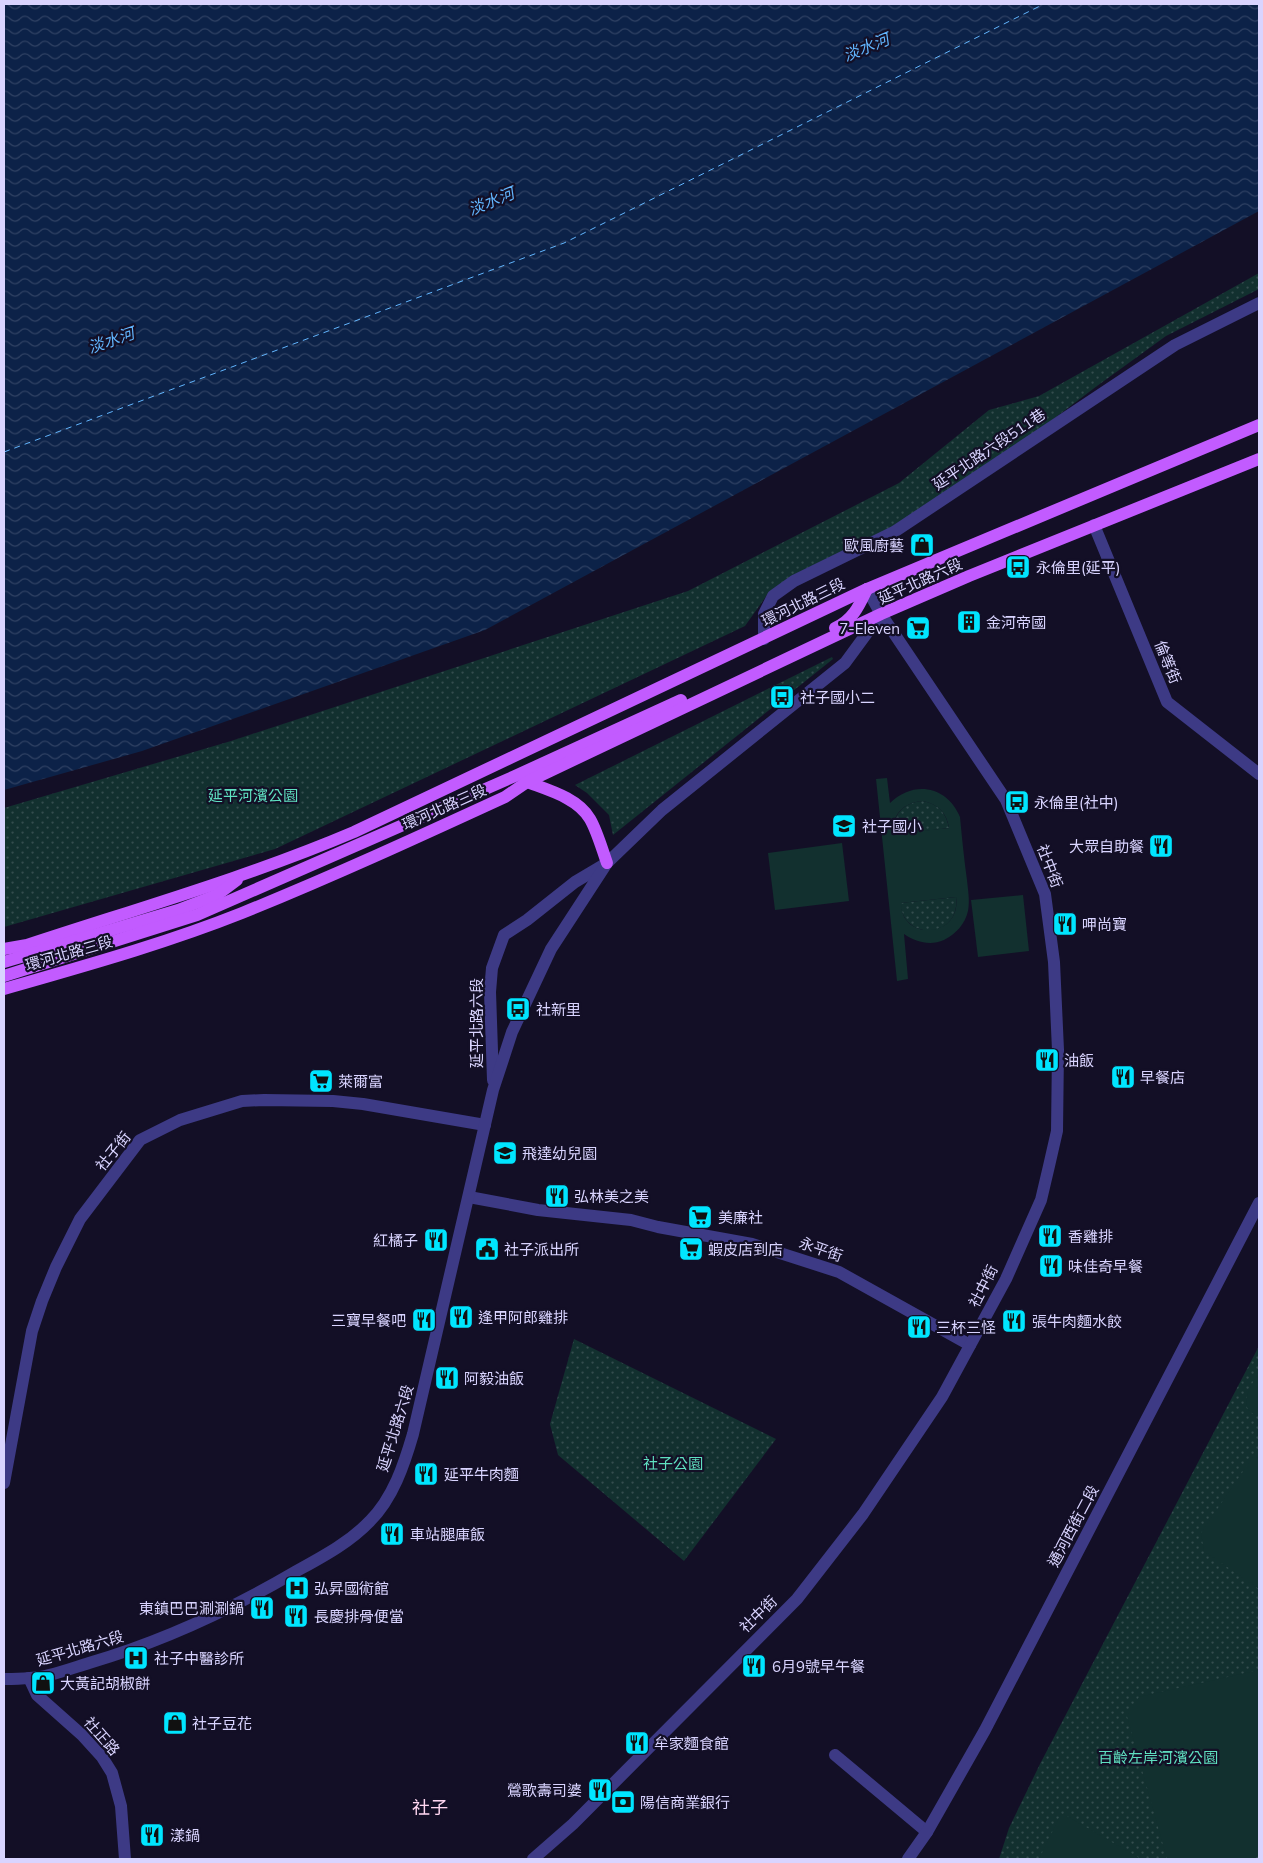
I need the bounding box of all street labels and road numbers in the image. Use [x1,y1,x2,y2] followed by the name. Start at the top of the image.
[929,404,1049,494] street label: 延平北路六段511巷
[875,554,965,608] street label: 延平北路六段
[758,574,848,630] street label: 環河北路三段
[1151,638,1185,686] street label: 倫等街
[399,780,489,834] street label: 環河北路三段
[1033,842,1067,890] street label: 社中街
[23,931,115,975] street label: 環河北路三段
[467,978,486,1068] street label: 延平北路六段
[91,1128,135,1174] street label: 社子街
[797,1233,845,1265] street label: 永平街
[964,1262,1002,1310] street label: 社中街
[373,1382,417,1474] street label: 延平北路六段
[1043,1482,1103,1570] street label: 通河西街二段
[735,1592,781,1636] street label: 社中街
[34,1626,126,1670] street label: 延平北路六段
[80,1713,124,1759] street label: 社正路

